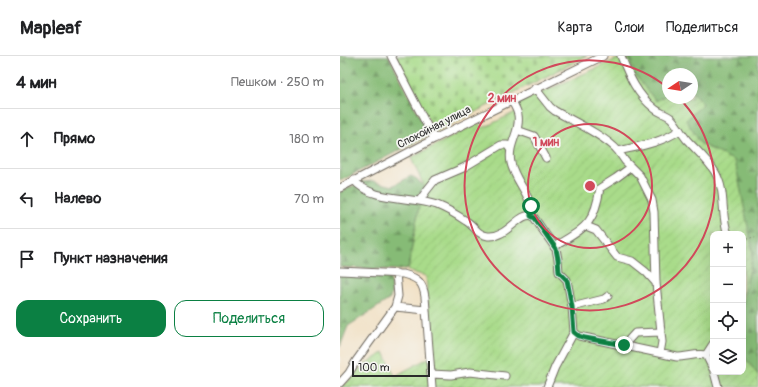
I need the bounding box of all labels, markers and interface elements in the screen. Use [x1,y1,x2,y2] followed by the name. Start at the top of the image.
[20,16,82,40] text: Mapleaf
[558,19,592,36] text: Карта
[614,19,644,36] text: Слои
[666,19,738,36] text: Поделиться
[662,68,698,104] north arrow
[16,72,57,93] text: 4 мин
[231,74,324,90] text: Пешком · 250 m
[488,91,516,106] text: 2 мин
[395,103,473,151] street label: Спокойная улица
[16,128,38,150] icon: ahead
[54,129,95,148] text: Прямо
[289,131,324,147] text: 180 m
[533,135,559,150] text: 1 мин
[583,179,597,193] centre of rings
[16,188,38,210] icon: left
[54,189,101,208] text: Налево
[294,191,324,207] text: 70 m
[522,197,540,215] route start
[710,231,746,375] map controls
[710,231,746,267] button: +
[16,248,38,270] icon: arrive
[54,249,168,268] text: Пункт назначения
[710,267,746,303] button: −
[16,300,166,337] button: Сохранить
[174,300,324,337] button: Поделиться
[710,303,746,339] button: locate
[615,336,633,354] route end
[710,339,746,375] button: layers
[352,359,430,378] scale bar
[358,361,389,374] text: 100 m

